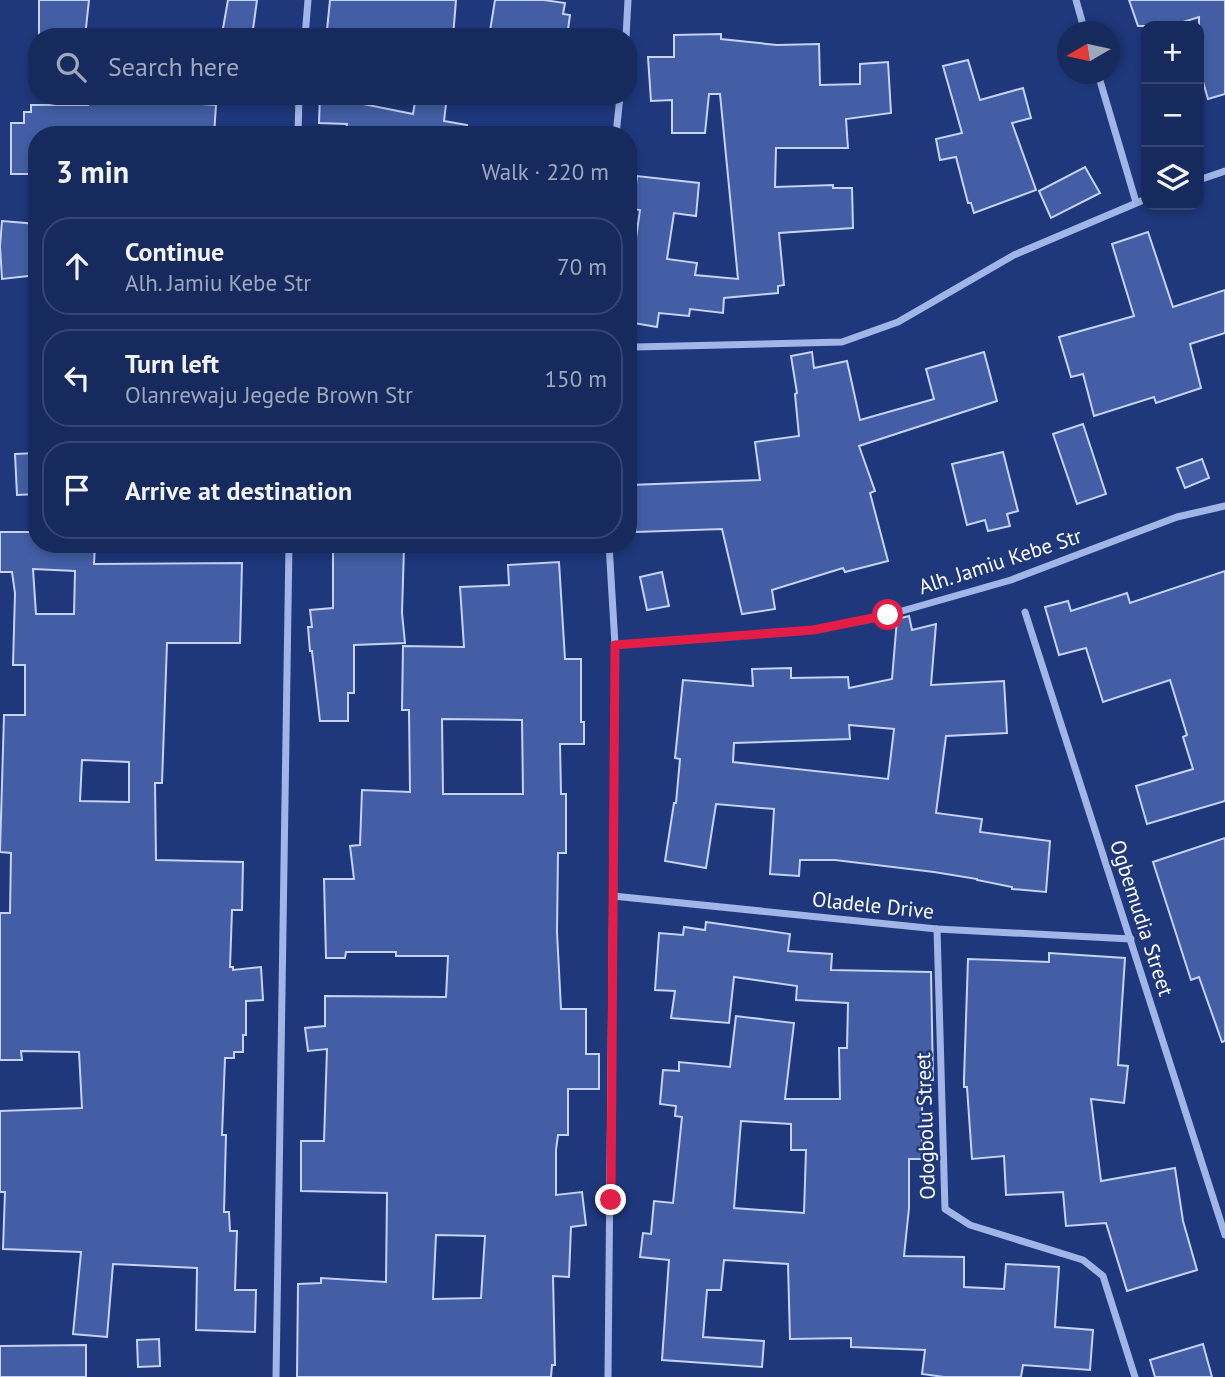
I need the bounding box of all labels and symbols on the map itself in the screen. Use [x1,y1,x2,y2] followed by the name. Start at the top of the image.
[1057,21,1120,84] north arrow
[915,522,1085,600] street label: Alh. Jamiu Kebe Str
[872,599,903,630] route start
[1104,837,1180,999] street label: Ogbemudia Street
[811,885,935,925] street label: Oladele Drive
[909,1052,941,1200] street label: Odogbolu Street
[595,1184,626,1215] route end

